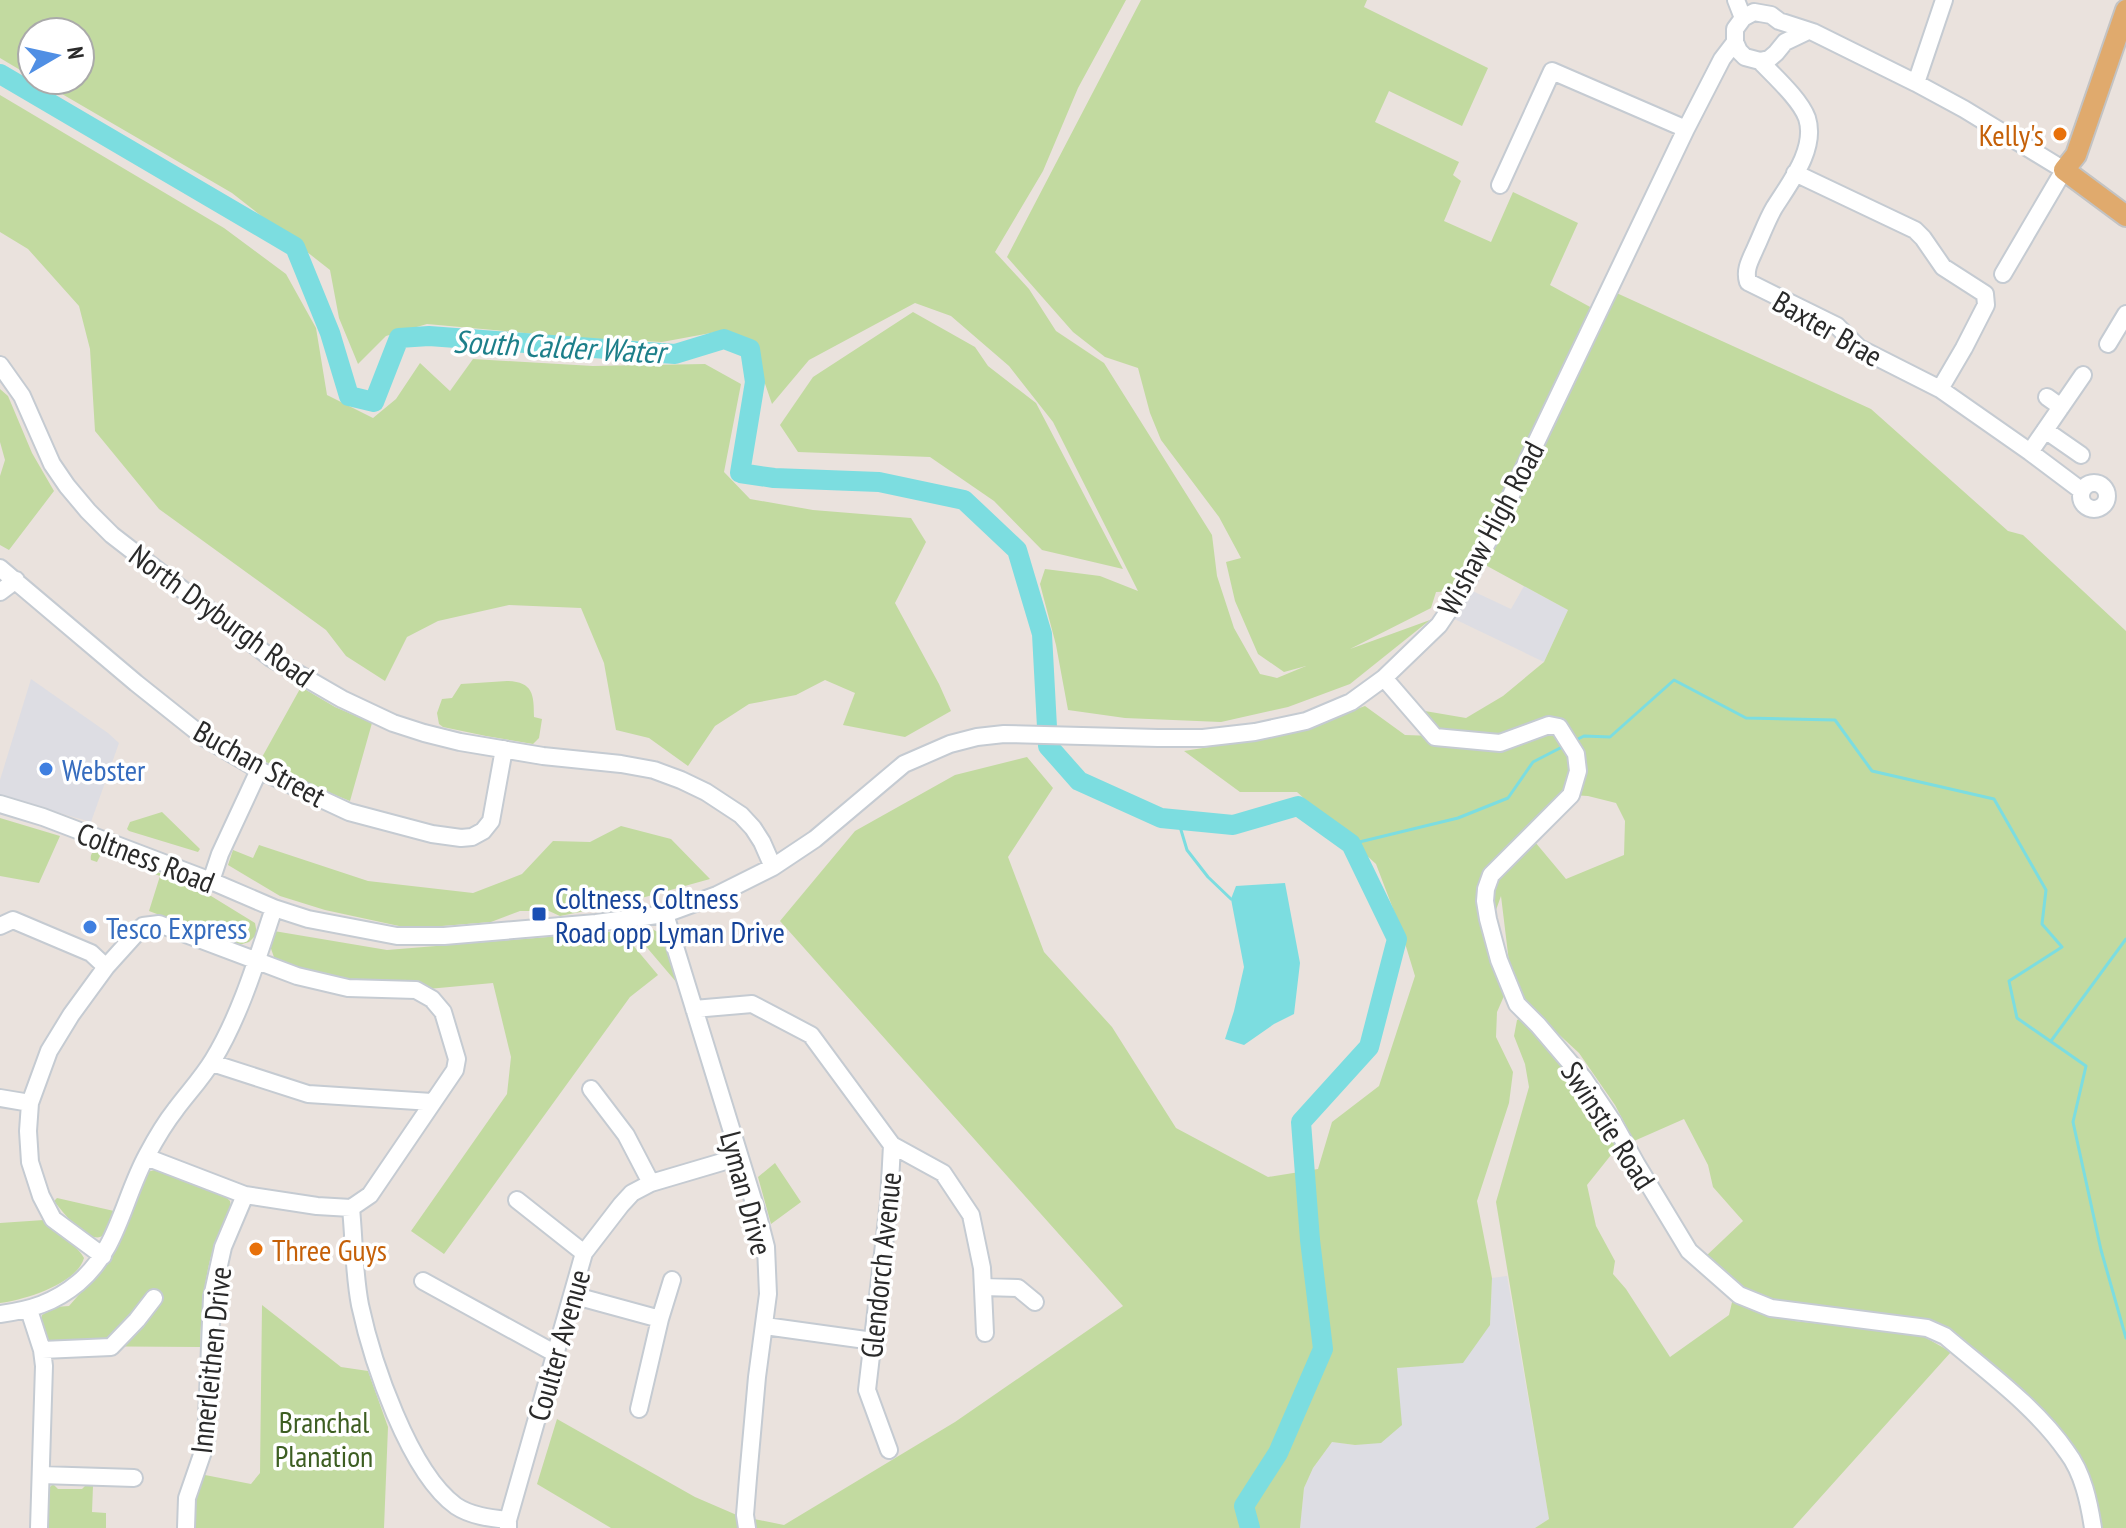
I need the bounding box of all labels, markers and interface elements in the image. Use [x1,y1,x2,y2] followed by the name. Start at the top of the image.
[16,16,96,96] north arrow
[61,45,91,61] text: N
[1979,115,2044,154] place label: Kelly's
[2051,125,2069,143] marker: Kelly's
[1766,281,1890,375] street label: Baxter Brae
[452,319,670,373] water label: South Calder Water
[1428,434,1552,622] street label: Wishaw High Road
[122,535,322,695] street label: North Dryburgh Road
[187,711,333,815] street label: Buchan Street
[62,750,146,789] place label: Webster
[37,760,55,778] marker: Webster
[72,813,220,901] street label: Coltness Road
[555,878,785,951] place label: Coltness, Coltness Road opp Lyman Drive
[530,905,548,923] marker: Coltness, Coltness Road opp Lyman Drive
[106,908,248,947] place label: Tesco Express
[81,918,99,936] marker: Tesco Express
[1553,1054,1665,1196] street label: Swinstie Road
[712,1127,782,1259] street label: Lyman Drive
[851,1170,909,1360] street label: Glendorch Avenue
[272,1230,387,1269] place label: Three Guys
[247,1240,265,1258] marker: Three Guys
[181,1265,239,1455] street label: Innerleithen Drive
[518,1265,598,1425] street label: Coulter Avenue
[275,1402,373,1475] park label: Branchal Planation

